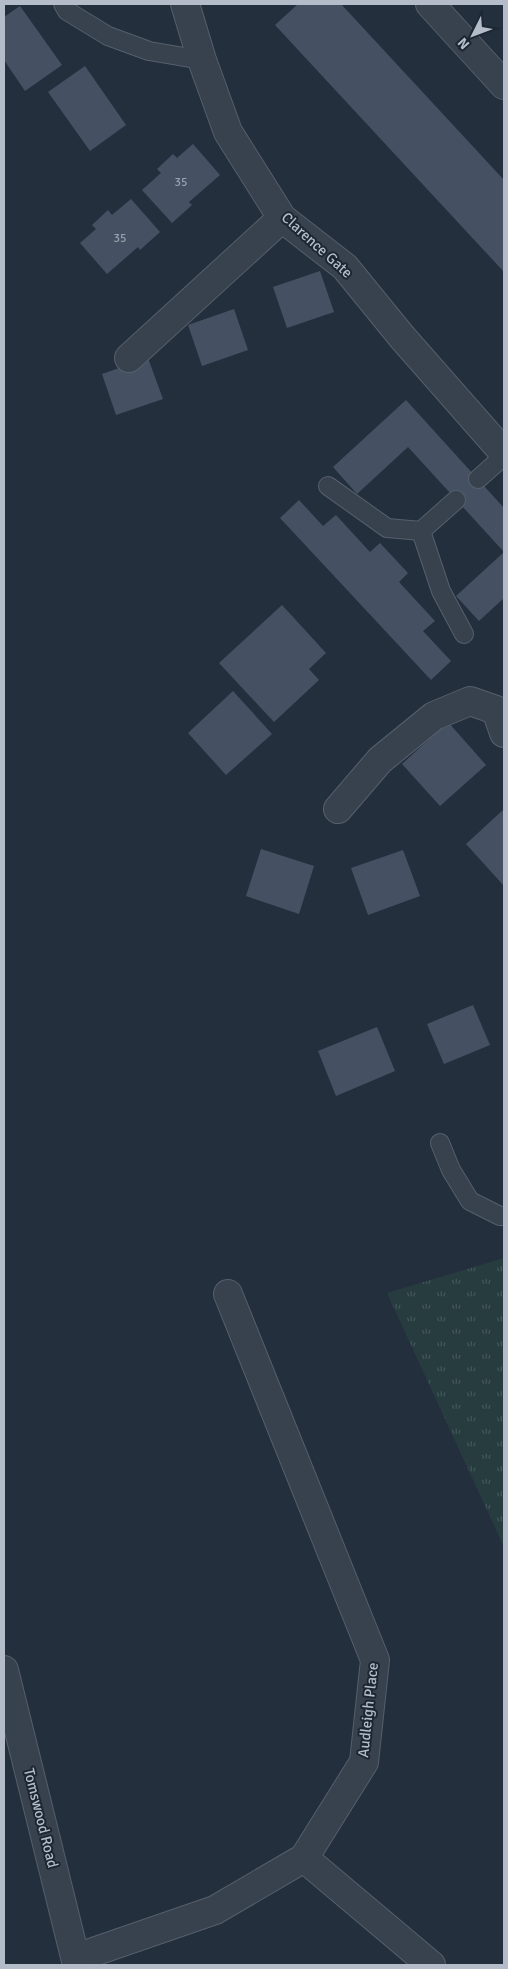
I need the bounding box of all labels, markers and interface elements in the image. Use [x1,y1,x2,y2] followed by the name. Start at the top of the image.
[448,10,498,60] north arrow
[454,34,473,53] text: N
[175,175,187,190] house number: 35
[278,208,356,282] street label: Clarence Gate
[114,231,126,246] house number: 35
[354,1662,382,1758] street label: Audleigh Place
[20,1766,62,1870] street label: Tomswood Road

